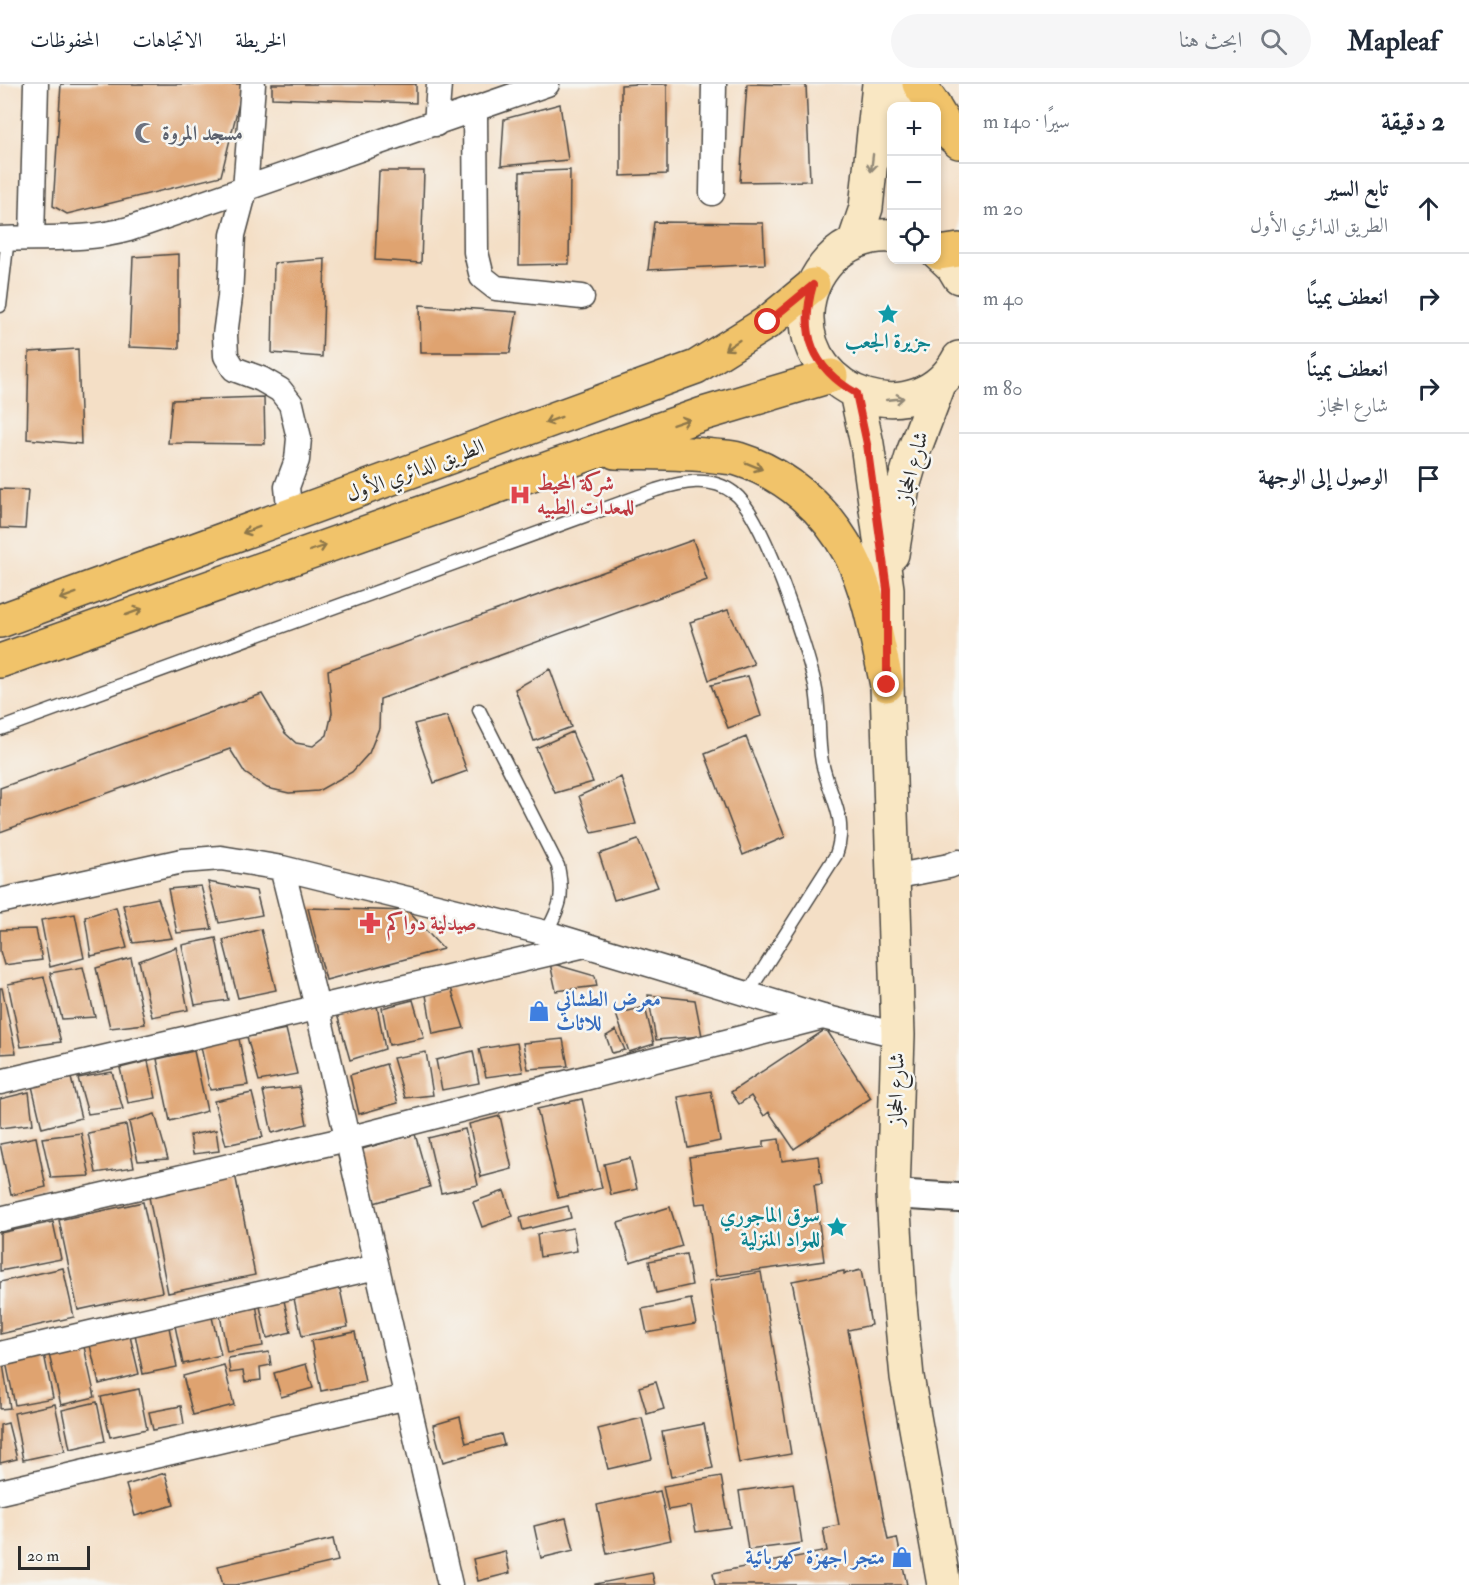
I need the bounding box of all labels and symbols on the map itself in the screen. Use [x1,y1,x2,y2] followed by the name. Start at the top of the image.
[162,120,243,147] place label: مسجد المروة
[133,121,157,145] mosque icon: مسجد المروة
[866,153,877,173] one-way arrow
[876,302,900,326] place icon: جزيرة الجعب
[754,308,780,334] route start
[845,328,931,355] place label: جزيرة الجعب
[725,339,741,351] one-way arrow
[885,393,905,404] one-way arrow
[671,415,690,426] one-way arrow
[544,416,563,427] one-way arrow
[890,429,939,509] street label: شارع الحجاز
[342,431,489,510] street label: الطريق الدائري الأول
[744,461,763,472] one-way arrow
[537,470,634,521] place label: شركة المحيط للمعدات الطبيه
[508,483,532,507] hospital icon: شركة المحيط للمعدات الطبيه
[242,525,261,536] one-way arrow
[308,542,327,553] one-way arrow
[59,592,78,603] one-way arrow
[124,606,143,617] one-way arrow
[873,671,899,697] route end
[387,910,477,941] place label: صيدلية دواكم
[358,911,382,935] pharmacy icon: صيدلية دواكم
[555,986,661,1037] place label: معرض الطشاني للاثاث
[527,999,551,1023] shop icon: معرض الطشاني للاثاث
[882,1052,915,1128] street label: شارع الحجاز
[720,1202,820,1253] place label: سوق الماجوري للمواد المنزلية
[825,1215,849,1239] place icon: سوق الماجوري للمواد المنزلية
[18,1543,90,1570] scale bar
[745,1544,885,1571] place label: متجر اجهزة كهربائية
[890,1545,914,1569] shop icon: متجر اجهزة كهربائية

